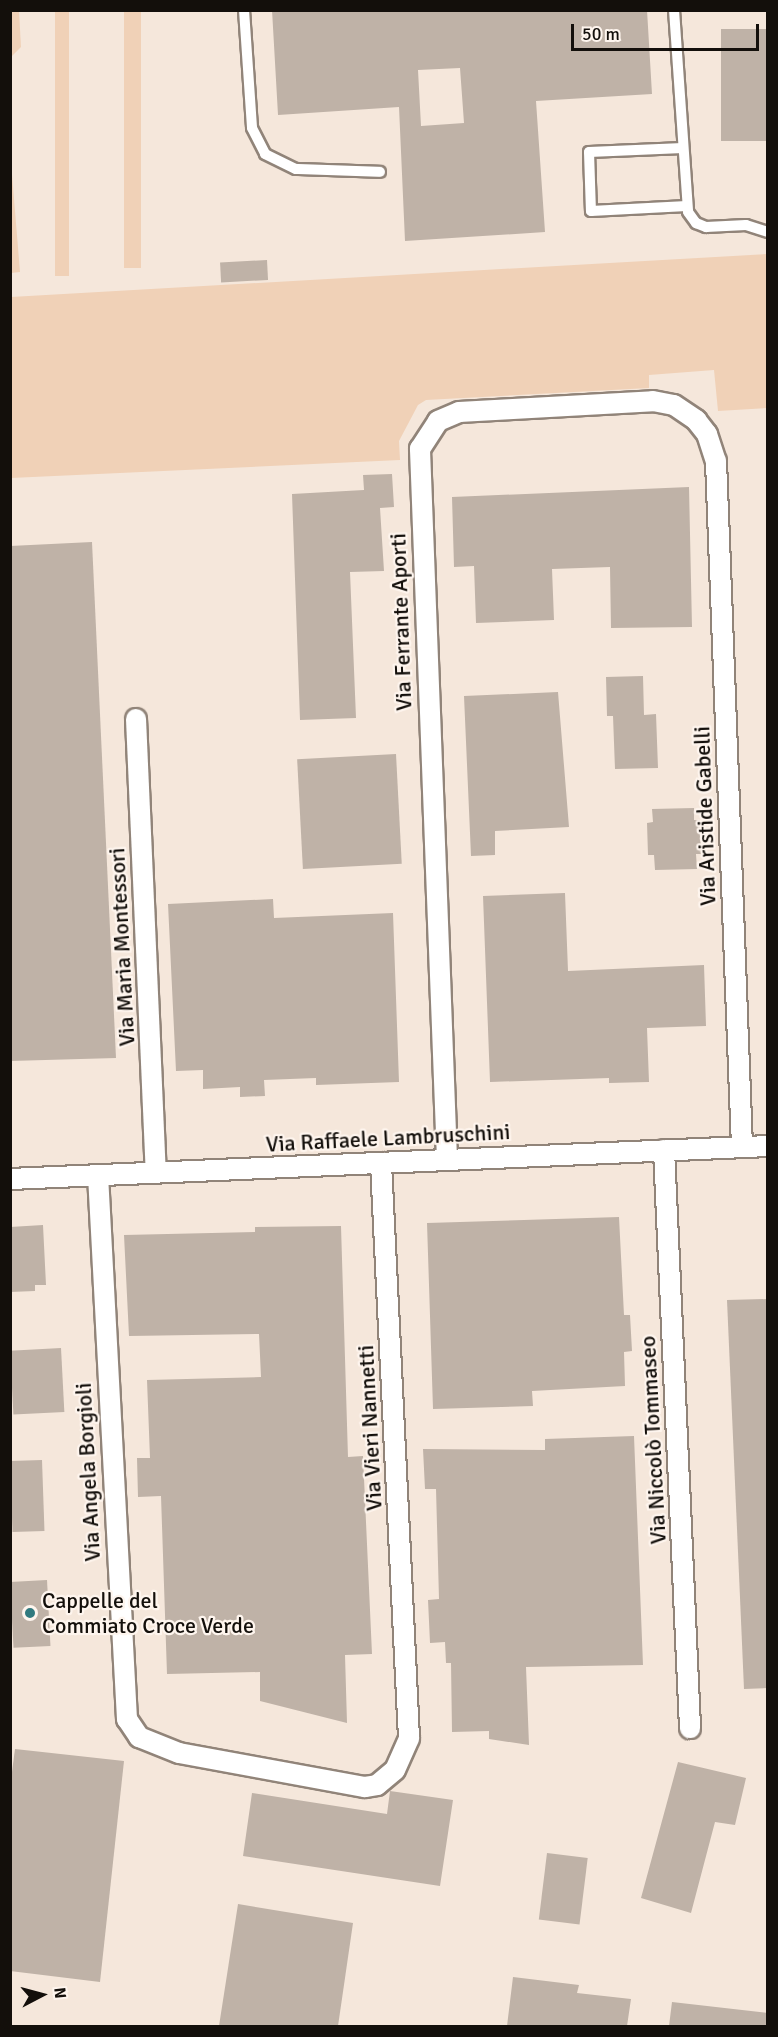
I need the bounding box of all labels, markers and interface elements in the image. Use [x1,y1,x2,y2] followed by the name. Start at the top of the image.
[574,12,762,50] scale bar
[582,23,620,45] text: 50 m
[385,533,417,711] street label: Via Ferrante Aporti
[689,726,721,906] street label: Via Aristide Gabelli
[104,847,140,1047] street label: Via Maria Montessori
[265,1118,511,1158] street label: Via Raffaele Lambruschini
[634,1335,672,1545] street label: Via Niccolò Tommaseo
[352,1344,388,1512] street label: Via Vieri Nannetti
[70,1382,106,1562] street label: Via Angela Borgioli
[42,1587,254,1639] place label: Cappelle del Commiato Croce Verde
[23,1606,37,1620] marker: Cappelle del Commiato Croce Verde
[12,1965,72,2025] north arrow
[49,1987,70,2000] text: N

